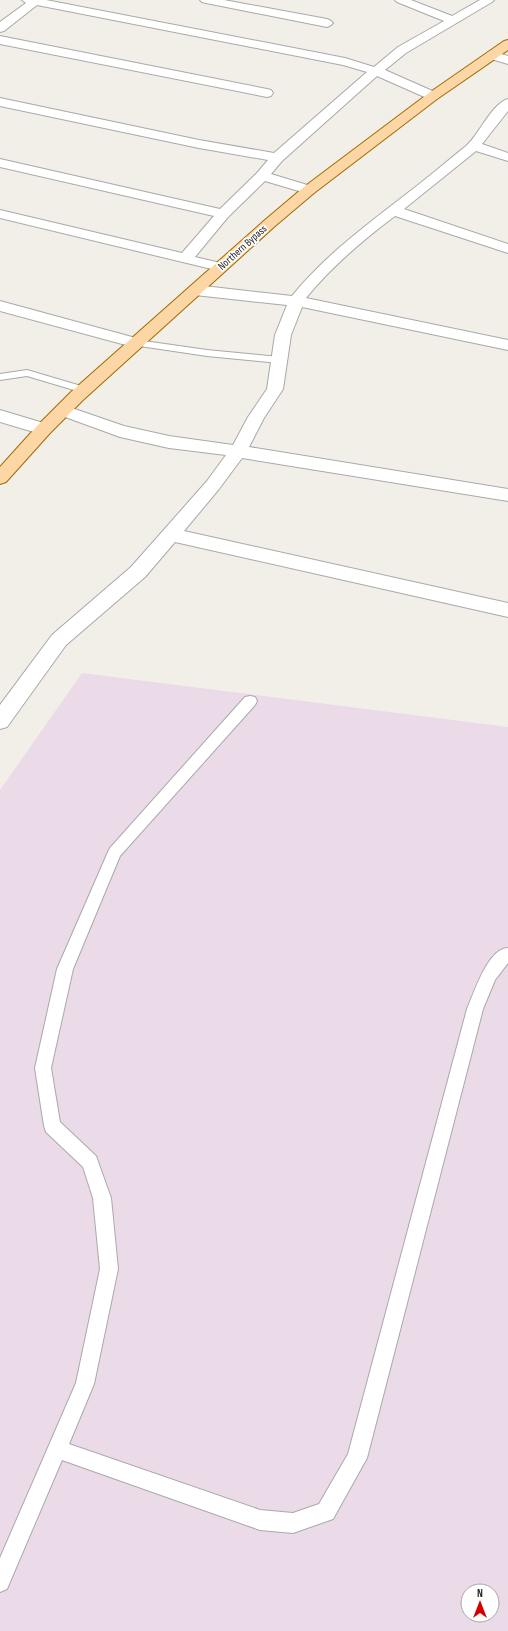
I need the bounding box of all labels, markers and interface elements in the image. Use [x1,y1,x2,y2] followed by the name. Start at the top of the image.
[215,222,269,273] street label: Northern Bypass
[460,1583,500,1623] north arrow
[477,1587,483,1600] text: N

